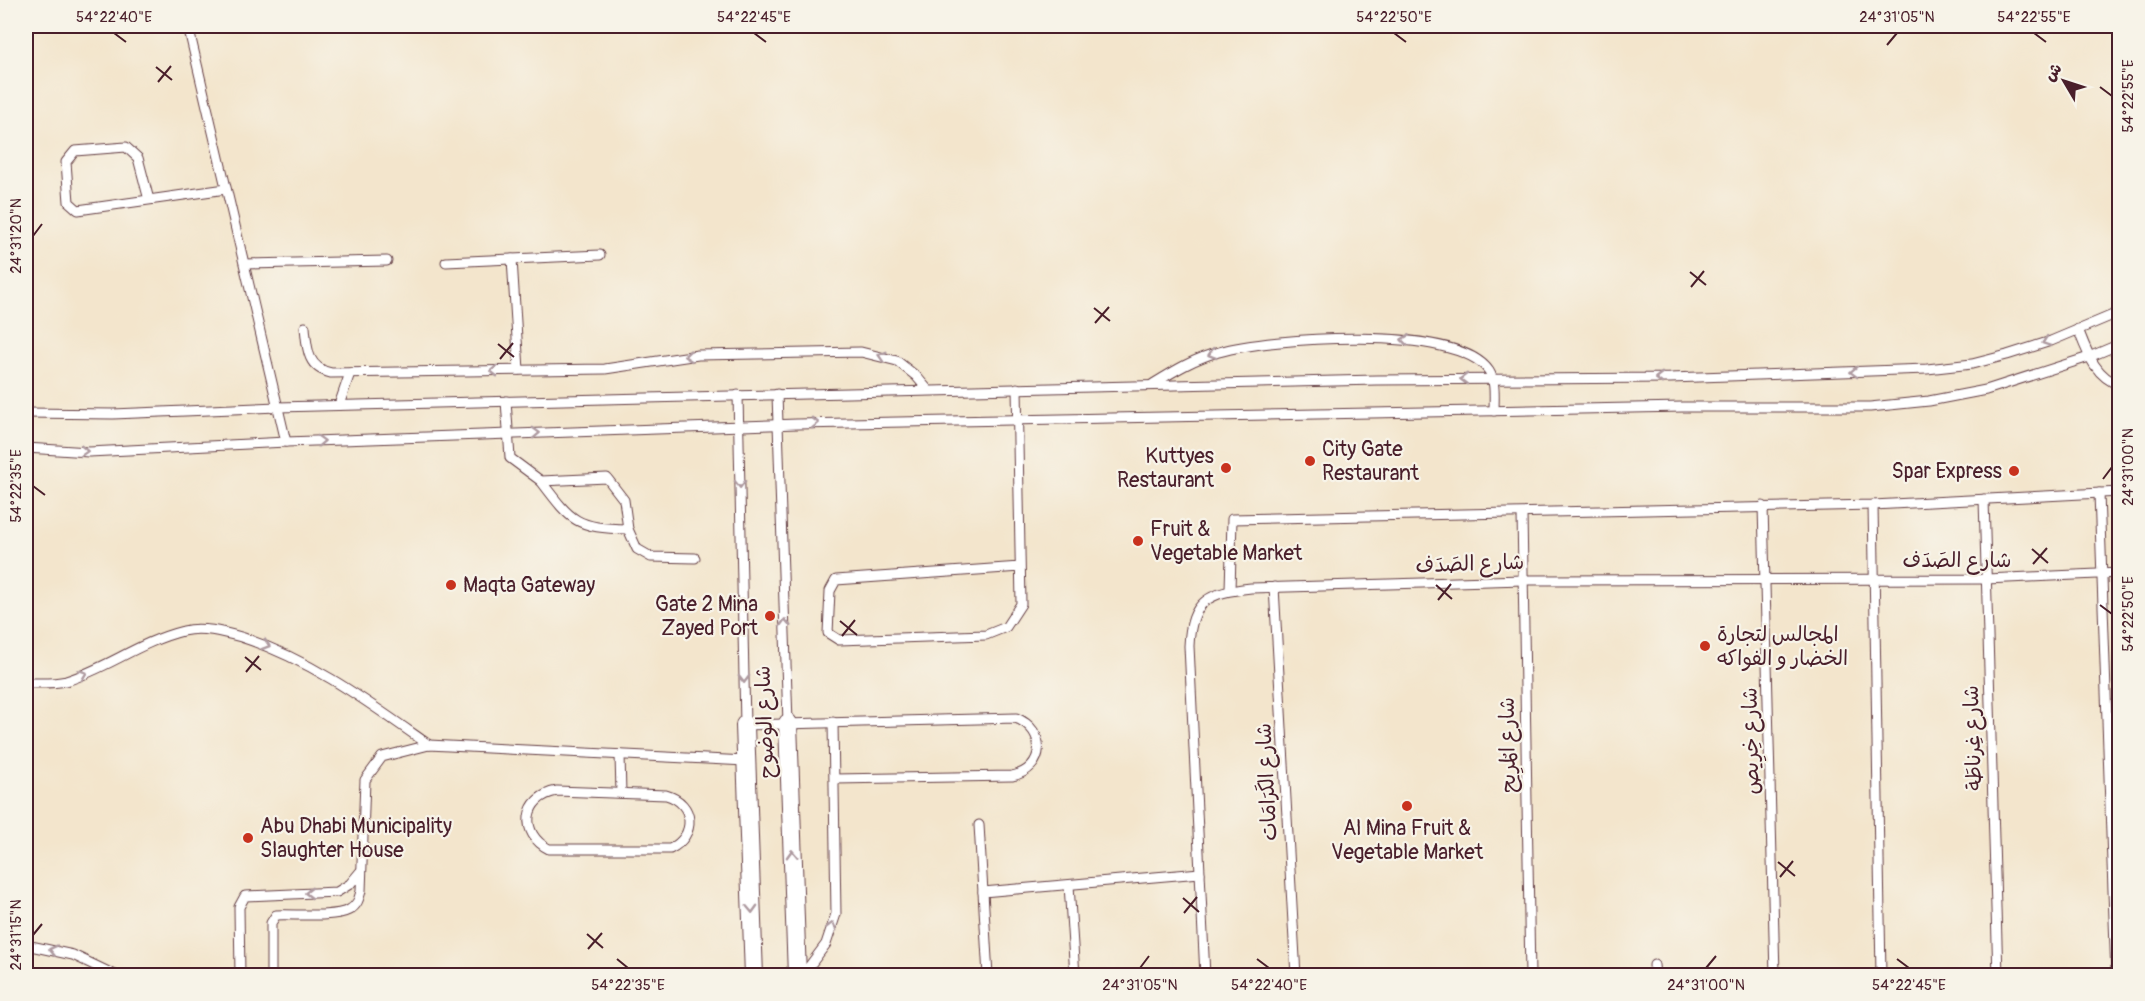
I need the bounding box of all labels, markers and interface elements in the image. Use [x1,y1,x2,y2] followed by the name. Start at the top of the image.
[76,8,152,27] text: 54°22'40"E
[717,8,791,27] text: 54°22'45"E
[1356,8,1432,27] text: 54°22'50"E
[1859,8,1935,27] text: 24°31'05"N
[1997,8,2071,27] text: 54°22'55"E
[2034,51,2094,111] north arrow
[2040,59,2066,85] text: ش
[2119,59,2138,133] text: 54°22'55"E
[7,198,26,274] text: 24°31'20"N
[1401,334,1410,347] one-way arrow
[2041,335,2052,348] one-way arrow
[1207,347,1218,360] one-way arrow
[683,349,692,362] one-way arrow
[877,351,888,363] one-way arrow
[490,364,499,377] one-way arrow
[1850,365,1859,378] one-way arrow
[1655,372,1664,384] one-way arrow
[1460,373,1469,385] one-way arrow
[811,417,820,430] one-way arrow
[532,427,541,439] one-way arrow
[2119,428,2138,506] text: 24°31'00"N
[316,434,325,447] one-way arrow
[1322,436,1420,487] place label: City Gate Restaurant
[1117,443,1215,494] place label: Kuttyes Restaurant
[79,445,88,458] one-way arrow
[7,449,26,523] text: 54°22'35"E
[1303,454,1317,468] marker: City Gate Restaurant
[1892,458,2003,485] place label: Spar Express
[1219,461,1233,475] marker: Kuttyes Restaurant
[2007,464,2021,478] marker: Spar Express
[734,479,746,488] one-way arrow
[1150,516,1303,567] place label: Fruit & Vegetable Market
[1131,534,1145,548] marker: Fruit & Vegetable Market
[1903,547,2011,575] street label: شارع الصَدَف
[1415,549,1525,580] street label: شارع الصَدَف
[463,572,595,599] place label: Maqta Gateway
[2119,576,2138,652] text: 54°22'50"E
[444,578,458,592] marker: Maqta Gateway
[655,591,759,642] place label: Gate 2 Mina Zayed Port
[763,609,777,623] marker: Gate 2 Mina Zayed Port
[778,618,791,627] one-way arrow
[1717,621,1848,672] place label: المجالس لتجارة الخضار و الفواكه
[260,638,271,650] one-way arrow
[1698,639,1712,653] marker: المجالس لتجارة الخضار و الفواكه
[750,665,781,779] street label: شارع الوضوح
[76,669,87,681] one-way arrow
[738,674,750,683] one-way arrow
[1958,685,1989,791] street label: شارع غِرناطَة
[1737,687,1768,795] street label: شارع خِرِيص
[1494,697,1525,793] street label: شارع المُرِيح
[1250,722,1285,842] street label: شارع الكَرَامَات
[1400,799,1414,813] marker: Al Mina Fruit & Vegetable Market
[260,813,452,864] place label: Abu Dhabi Municipality Slaughter House
[1331,815,1484,866] place label: Al Mina Fruit & Vegetable Market
[241,831,255,845] marker: Abu Dhabi Municipality Slaughter House
[786,850,799,859] one-way arrow
[305,887,314,900] one-way arrow
[7,899,26,971] text: 24°31'15"N
[745,905,758,914] one-way arrow
[825,921,837,932] one-way arrow
[48,944,58,957] one-way arrow
[591,976,665,995] text: 54°22'35"E
[1102,976,1178,995] text: 24°31'05"N
[1231,976,1307,995] text: 54°22'40"E
[1667,976,1745,995] text: 24°31'00"N
[1872,976,1946,995] text: 54°22'45"E

